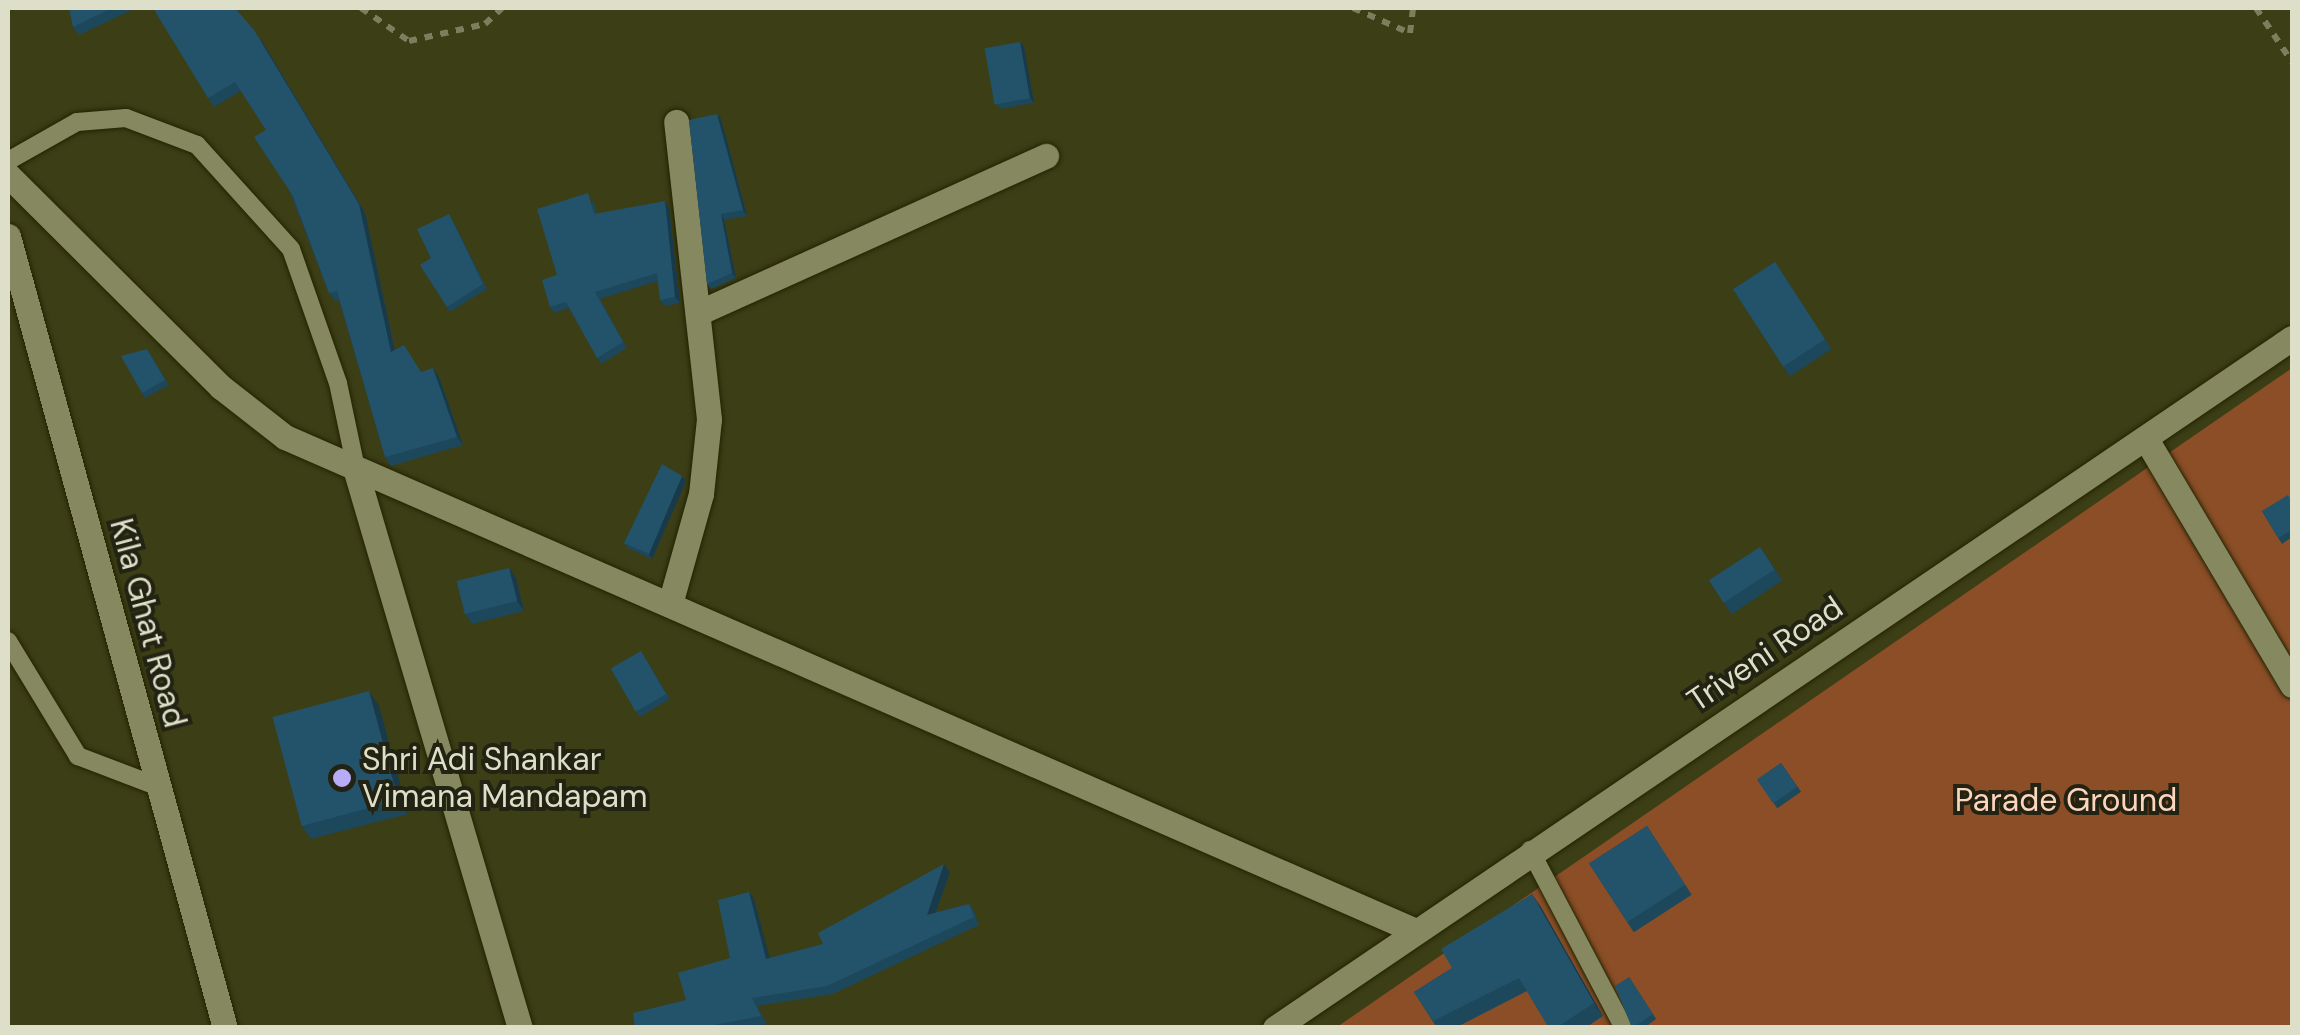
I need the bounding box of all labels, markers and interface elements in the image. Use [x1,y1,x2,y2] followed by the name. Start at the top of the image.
[102,514,194,732] street label: Kila Ghat Road
[1680,588,1850,720] street label: Triveni Road
[362,741,647,816] place label: Shri Adi Shankar Vimana Mandapam
[331,767,353,789] marker: Shri Adi Shankar Vimana Mandapam
[1955,781,2177,819] park label: Parade Ground

